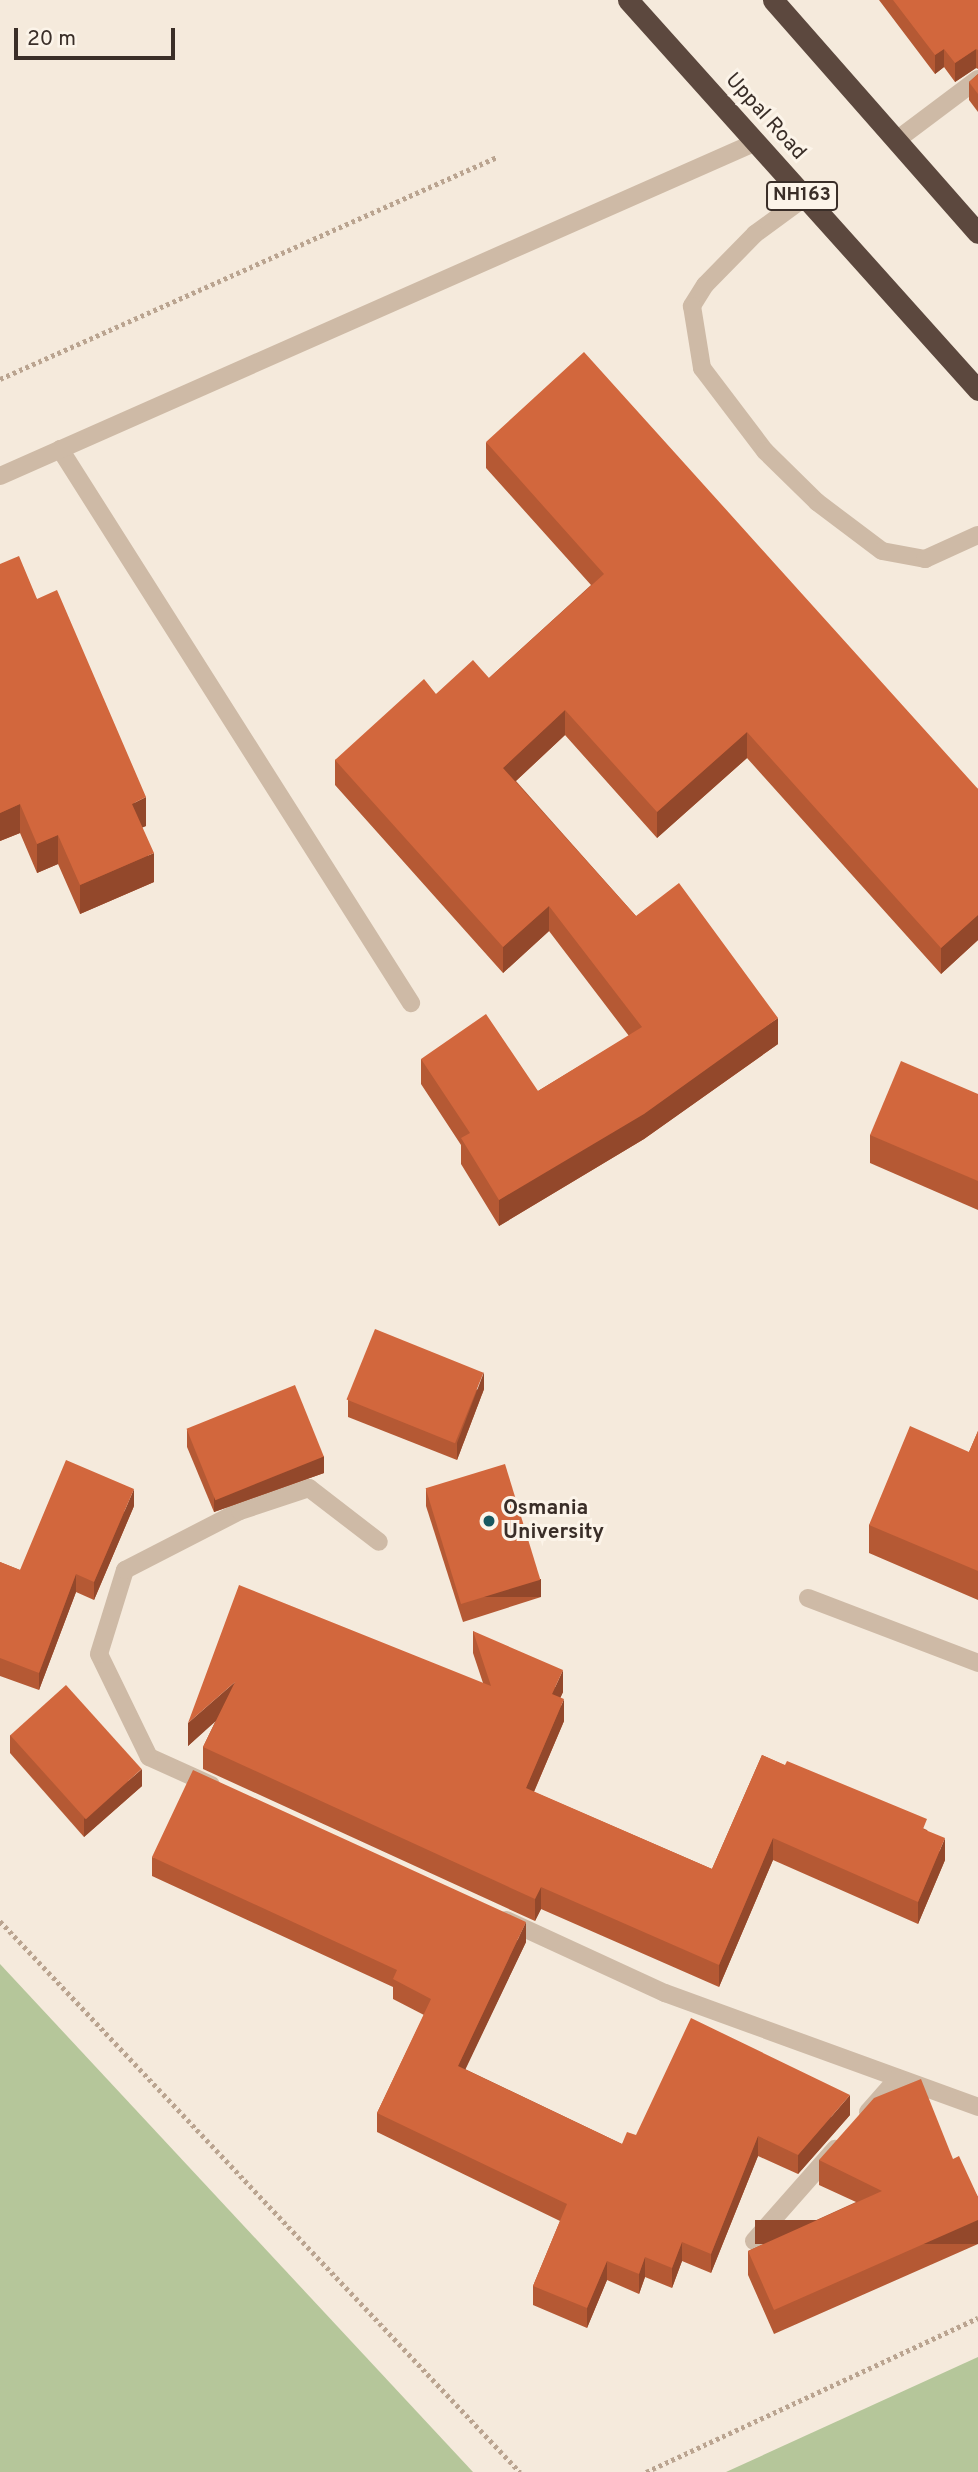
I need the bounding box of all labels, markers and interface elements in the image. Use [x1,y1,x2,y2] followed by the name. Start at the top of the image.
[18,14,178,58] scale bar
[27,26,76,53] text: 20 m
[719,68,811,166] street label: Uppal Road
[765,180,839,212] road number: NH163
[503,1496,604,1546] place label: Osmania University
[481,1513,497,1529] marker: Osmania University

